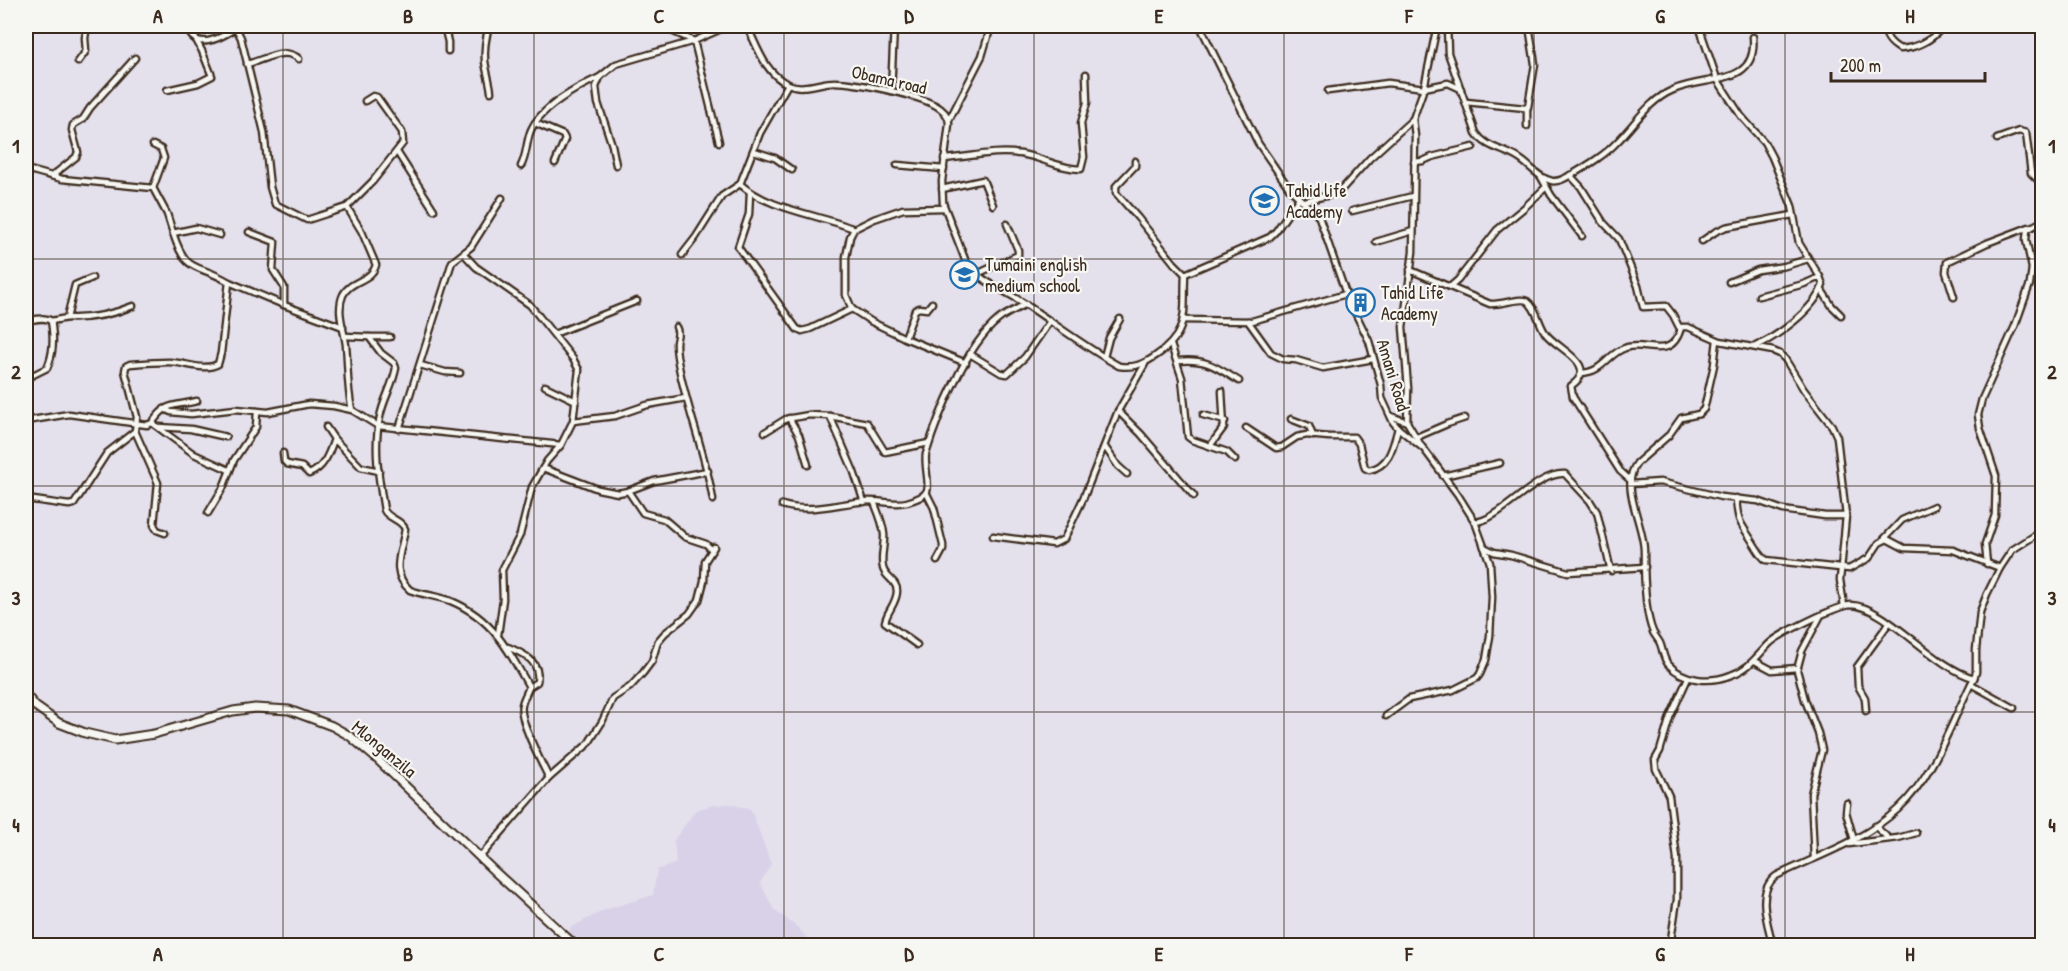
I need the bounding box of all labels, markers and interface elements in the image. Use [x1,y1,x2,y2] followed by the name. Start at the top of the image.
[153,2,163,29] text: A
[403,2,413,29] text: B
[654,2,665,29] text: C
[904,2,914,29] text: D
[1155,2,1164,29] text: E
[1404,2,1414,29] text: F
[1655,2,1665,29] text: G
[1905,2,1915,29] text: H
[1831,45,1986,83] scale bar
[1840,53,1881,78] text: 200 m
[849,59,929,100] street label: Obama road
[12,132,20,159] text: 1
[2048,132,2056,159] text: 1
[1286,178,1347,224] place label: Tahid life Academy
[1249,185,1281,217] school or university icon: Tahid life Academy
[985,252,1087,298] place label: Tumaini english medium school
[948,259,980,291] school or university icon: Tumaini english medium school
[1381,280,1444,326] place label: Tahid Life Academy
[1344,287,1376,319] building icon: Tahid Life Academy
[1371,336,1416,414] street label: Amani Road
[11,358,21,385] text: 2
[2047,358,2057,385] text: 2
[12,584,21,611] text: 3
[2048,584,2057,611] text: 3
[347,714,422,783] street label: Mlonganzila
[12,811,20,838] text: 4
[2048,811,2056,838] text: 4
[153,940,163,967] text: A
[403,940,413,967] text: B
[654,940,665,967] text: C
[904,940,914,967] text: D
[1155,940,1164,967] text: E
[1404,940,1414,967] text: F
[1655,940,1665,967] text: G
[1905,940,1915,967] text: H

